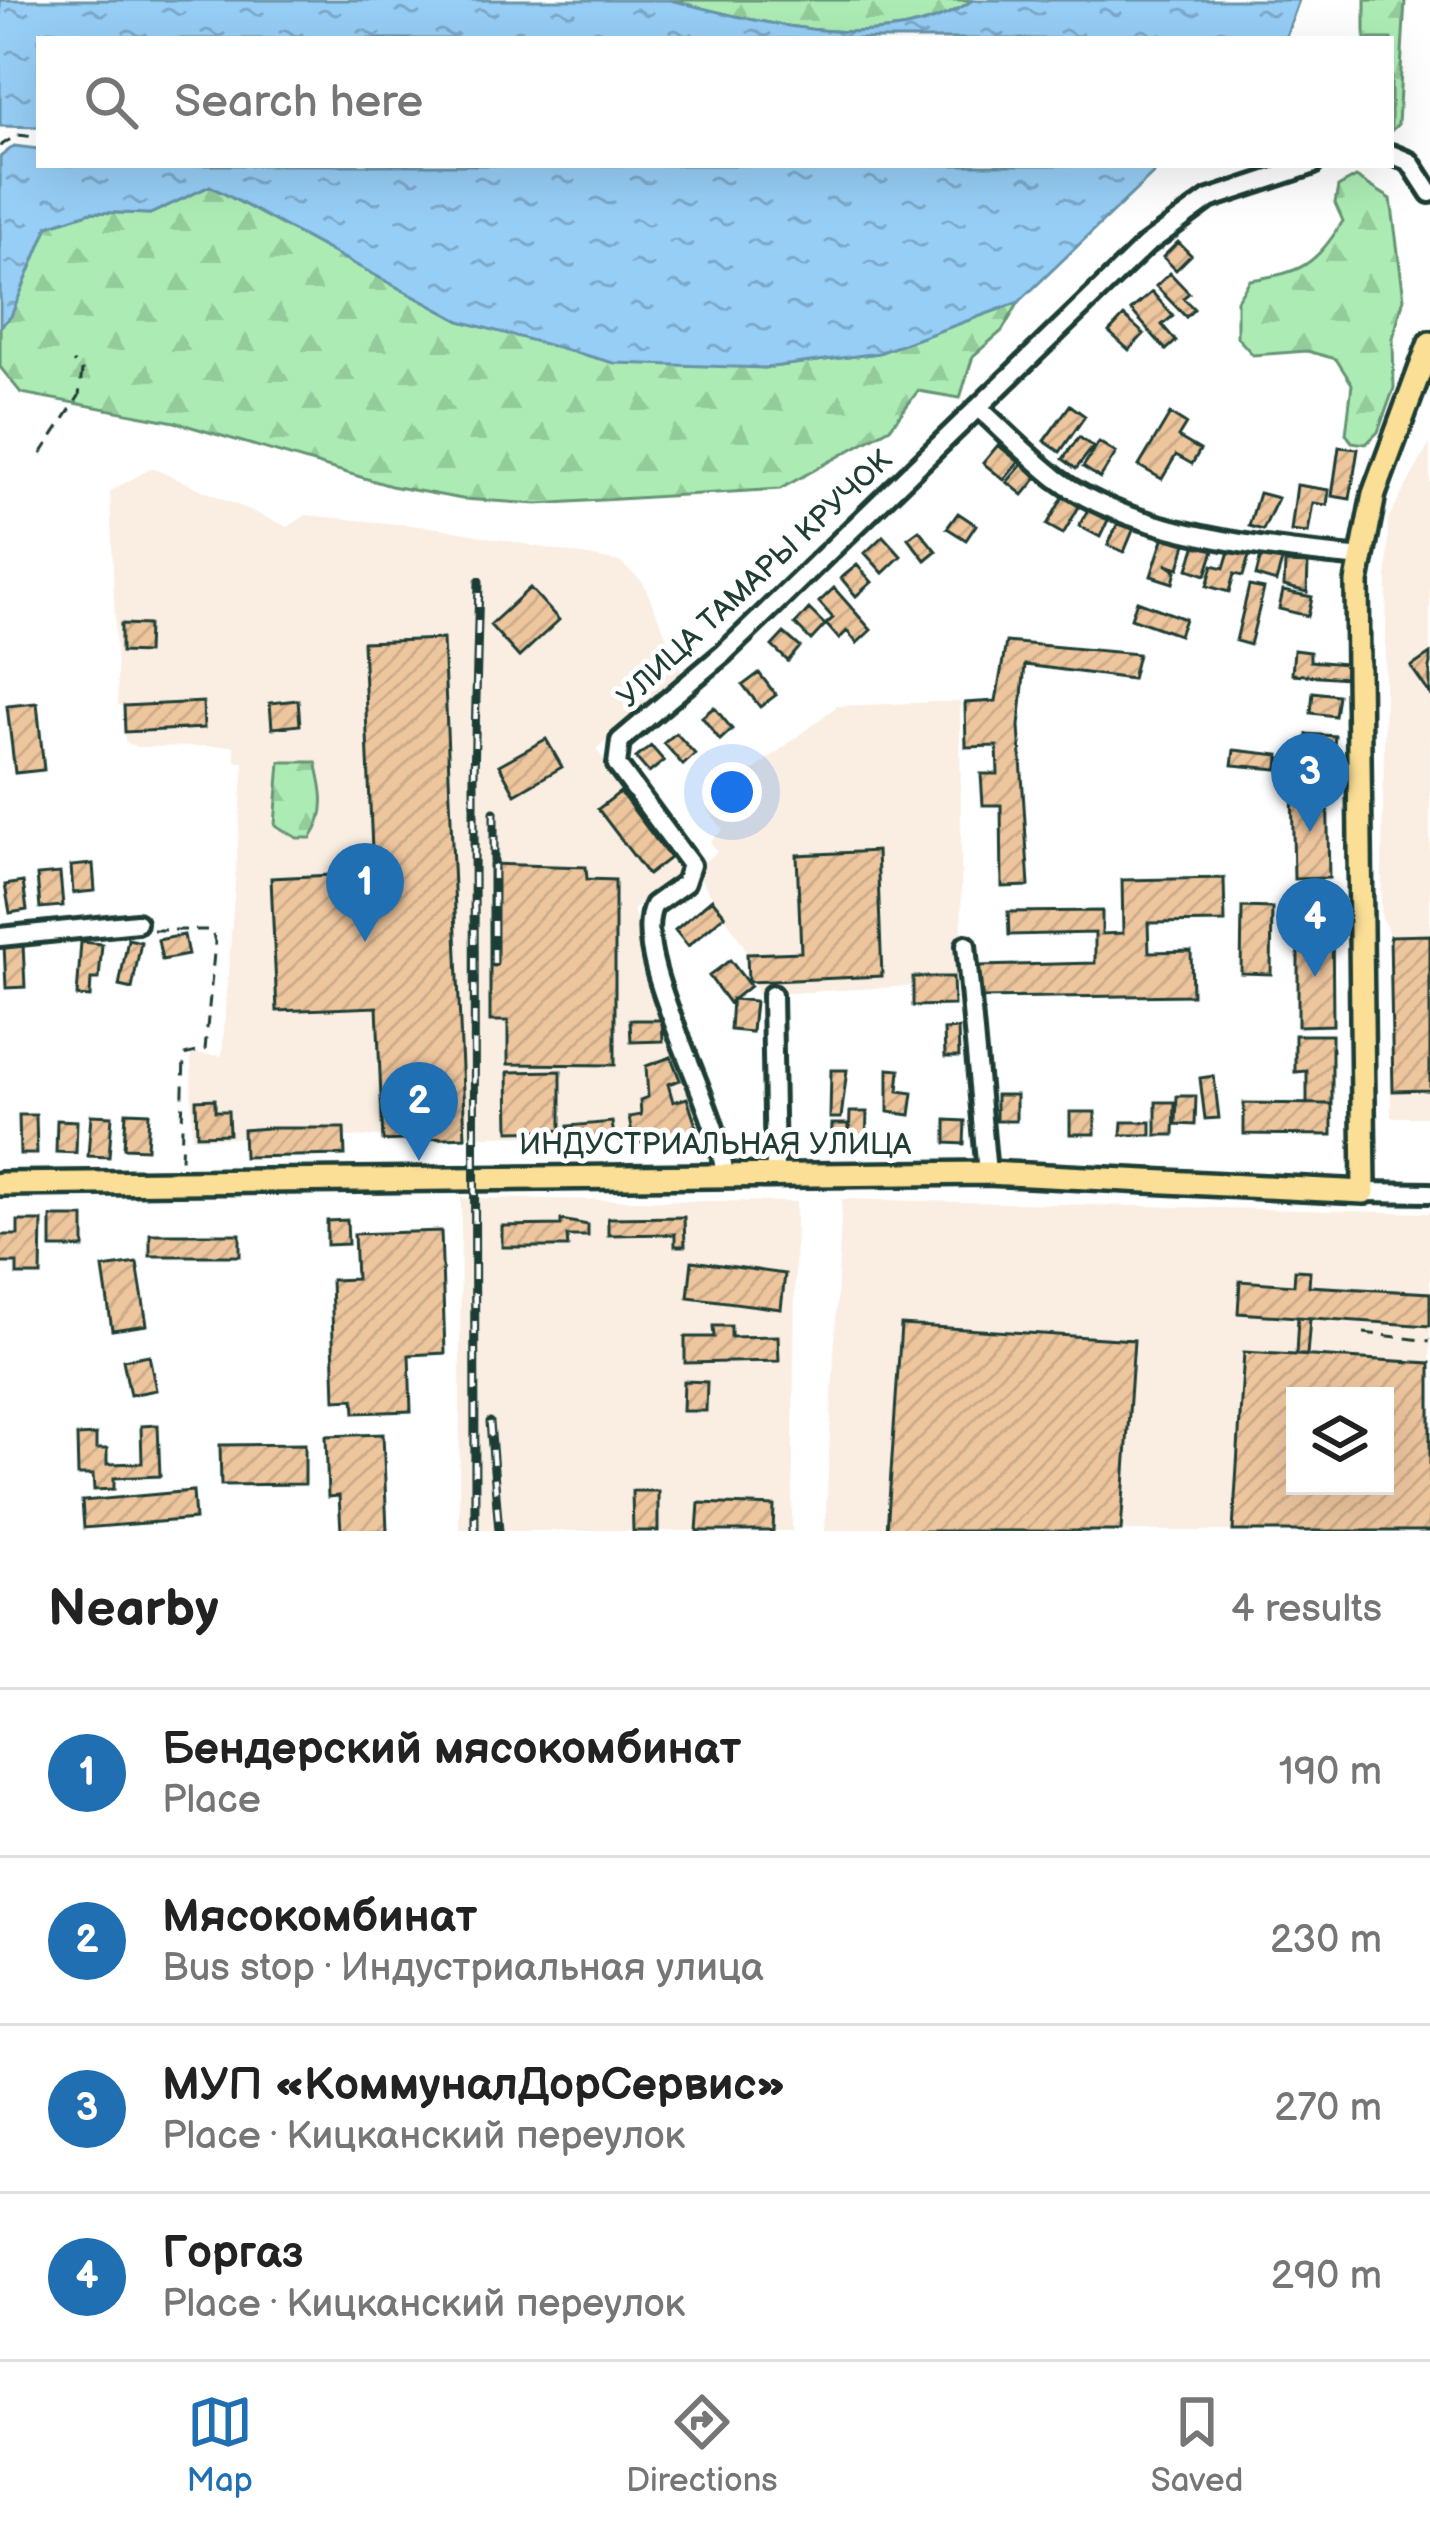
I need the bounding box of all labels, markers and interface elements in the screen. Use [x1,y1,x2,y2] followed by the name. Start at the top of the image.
[36,36,1394,168] search box
[78,69,144,135] icon: search
[174,75,423,130] text: Search here
[610,442,900,716] street label: УЛИЦА ТАМАРЫ КРУЧОК
[1271,733,1349,832] pin: 3
[702,762,762,822] your location
[326,843,404,942] pin: 1
[1276,878,1354,977] pin: 4
[380,1062,458,1161] pin: 2
[519,1127,912,1163] street label: ИНДУСТРИАЛЬНАЯ УЛИЦА
[1286,1387,1394,1495] map controls
[1286,1387,1394,1495] button: layers
[48,1579,219,1640] text: Nearby
[1231,1586,1382,1633] text: 4 results
[162,1722,741,1777] text: Бендерский мясокомбинат
[79,1749,95,1796] text: 1
[1279,1749,1382,1796] text: 190 m
[162,1777,261,1824] text: Place
[162,1890,477,1945] text: Мясокомбинат
[75,1917,99,1964] text: 2
[1270,1917,1382,1964] text: 230 m
[162,1945,764,1992] text: Bus stop · Индустриальная улица
[162,2058,786,2113] text: МУП «КоммуналДорСервис»
[76,2085,98,2132] text: 3
[1274,2085,1382,2132] text: 270 m
[162,2113,685,2160] text: Place · Кицканский переулок
[162,2226,303,2281] text: Горгаз
[76,2253,98,2300] text: 4
[1271,2253,1382,2300] text: 290 m
[162,2281,685,2328] text: Place · Кицканский переулок
[187,2389,253,2501] tab: Map
[626,2389,778,2501] tab: Directions
[1151,2389,1243,2501] tab: Saved

